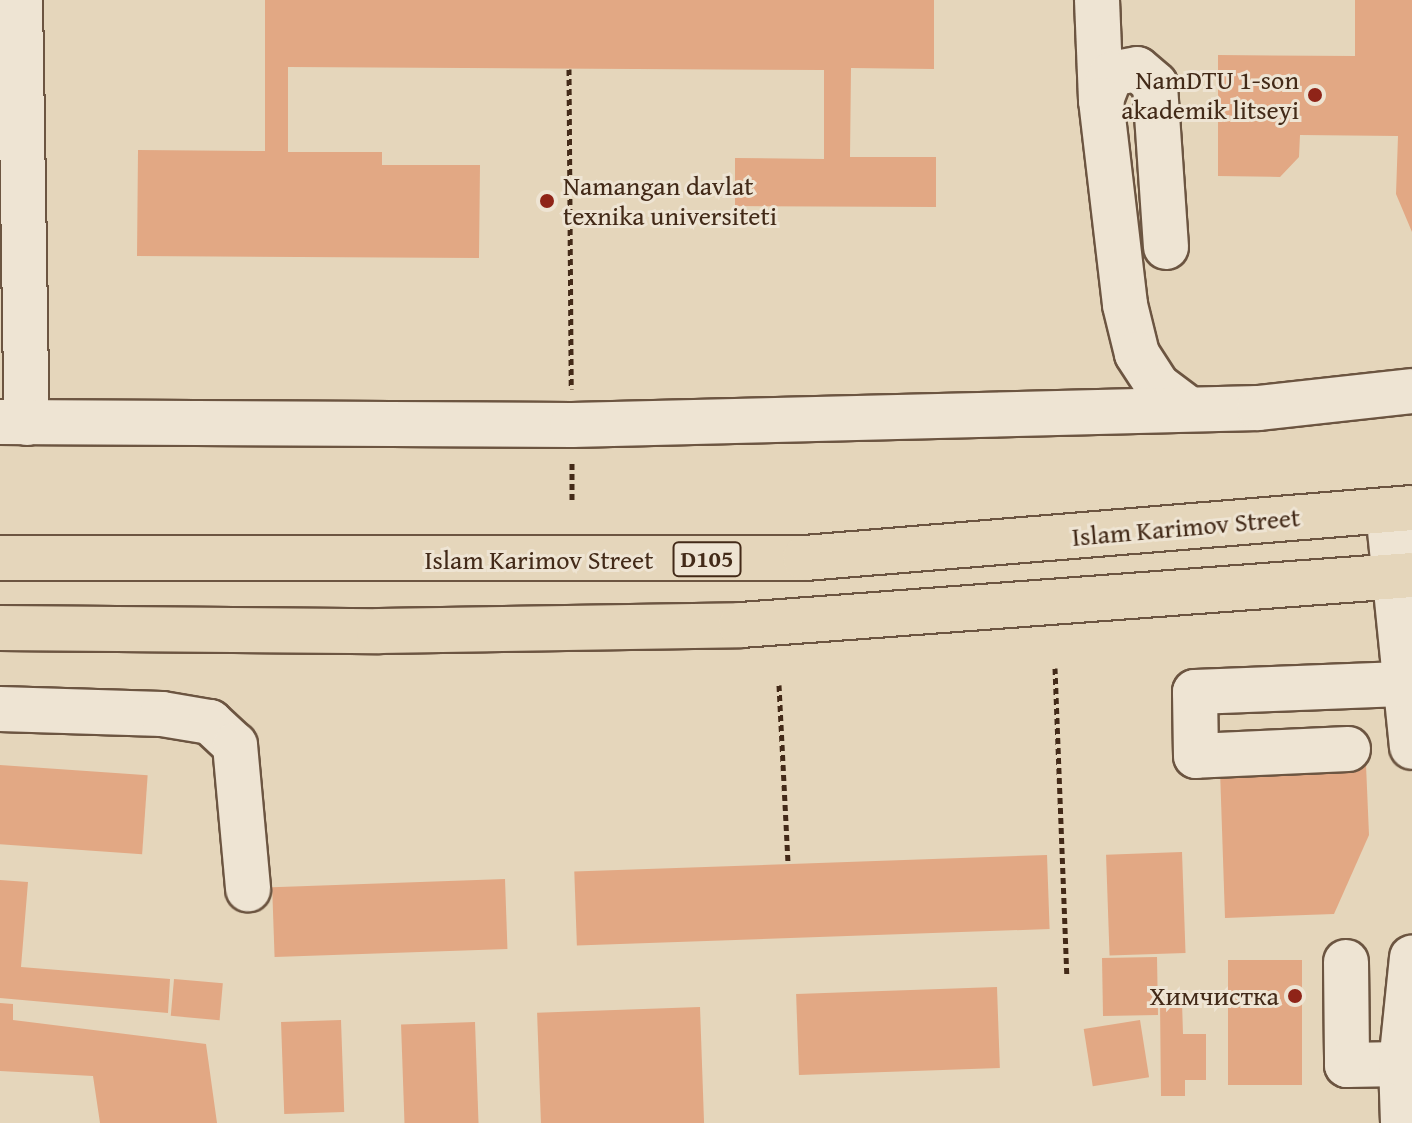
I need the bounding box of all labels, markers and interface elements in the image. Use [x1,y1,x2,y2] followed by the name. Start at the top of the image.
[1121,64,1299,126] place label: NamDTU 1-son akademik litseyi
[1306,86,1324,104] marker: NamDTU 1-son akademik litseyi
[563,170,777,232] place label: Namangan davlat texnika universiteti
[538,192,556,210] marker: Namangan davlat texnika universiteti
[1071,501,1301,553] street label: Islam Karimov Street
[671,539,743,579] road number: D105
[425,544,653,576] street label: Islam Karimov Street
[1149,980,1279,1012] place label: Химчистка
[1286,987,1304,1005] marker: Химчистка

